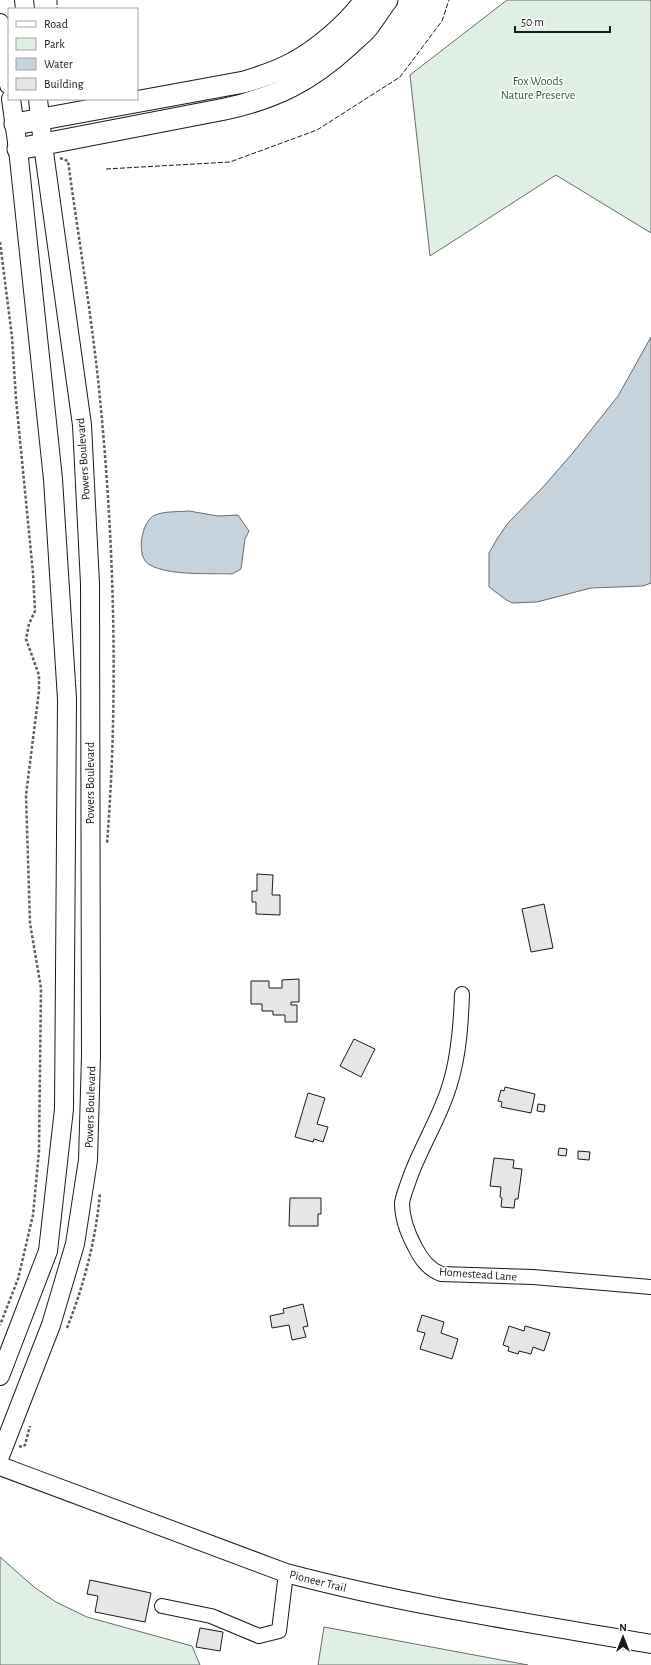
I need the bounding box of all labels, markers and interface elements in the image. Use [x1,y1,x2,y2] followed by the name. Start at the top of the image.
[8,8,138,100] legend
[515,8,610,34] scale bar
[521,16,544,28] text: 50 m
[44,18,68,30] text: Road
[44,38,65,50] text: Park
[44,58,73,70] text: Water
[501,75,575,101] park label: Fox Woods Nature Preserve
[44,78,84,90] text: Building
[74,417,92,501] street label: Powers Boulevard
[84,742,96,824] street label: Powers Boulevard
[83,1066,97,1148] street label: Powers Boulevard
[438,1265,518,1283] street label: Homestead Lane
[288,1568,348,1594] street label: Pioneer Trail
[603,1617,643,1657] north arrow
[619,1622,627,1633] text: N

